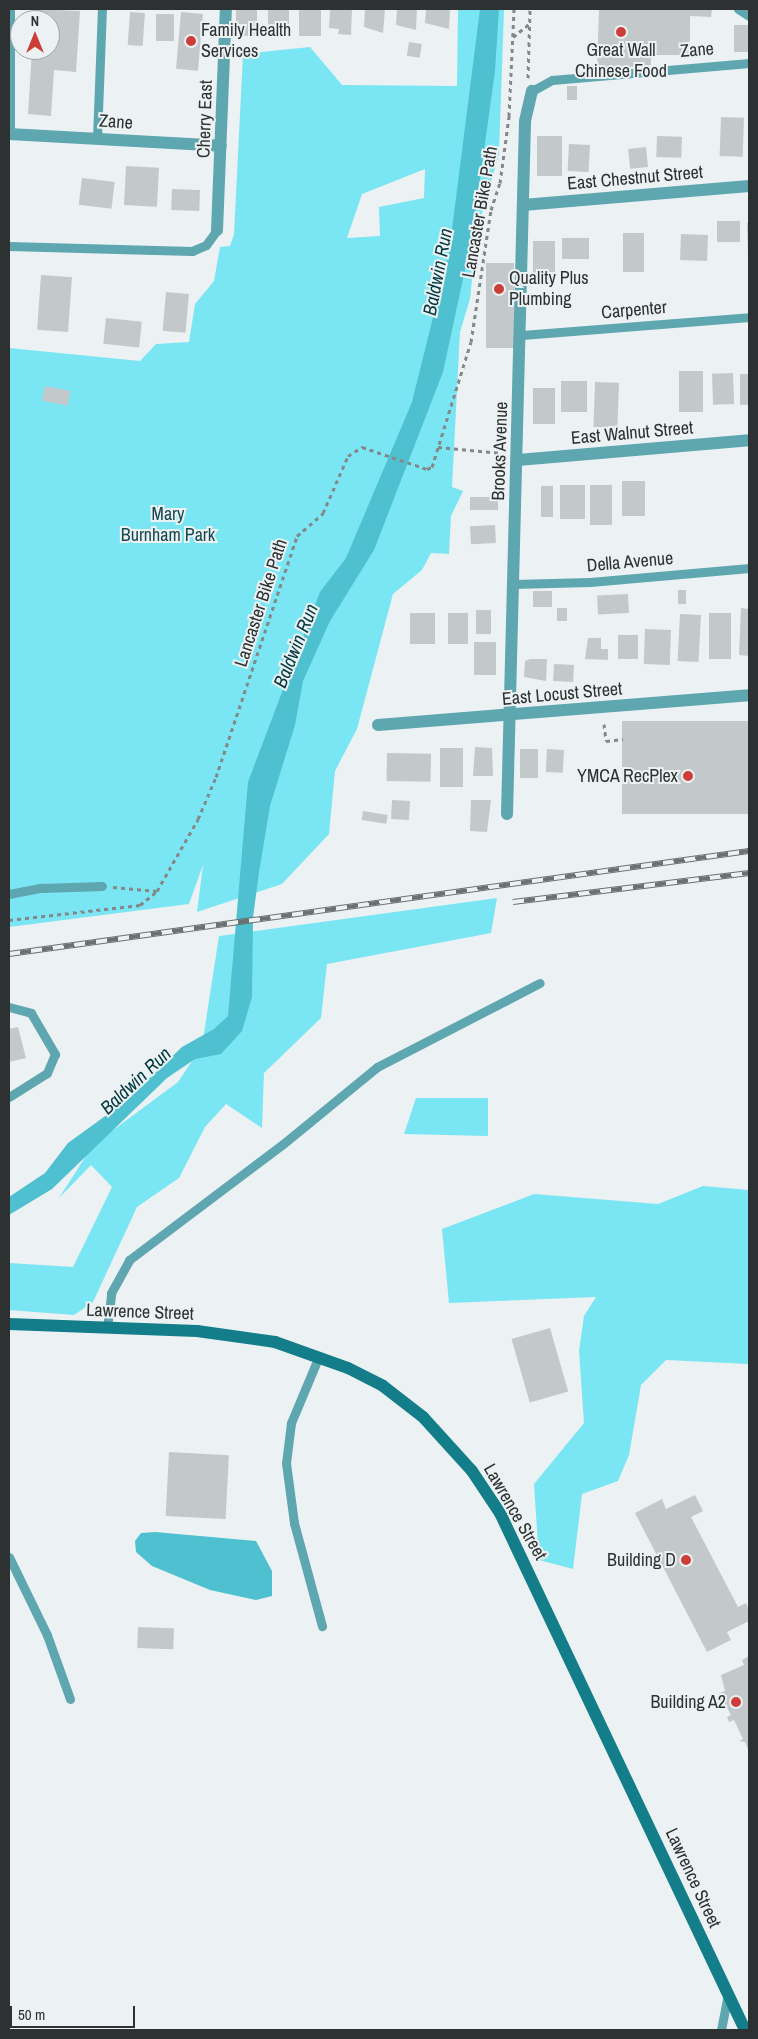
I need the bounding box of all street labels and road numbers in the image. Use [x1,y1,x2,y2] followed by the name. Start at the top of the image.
[679,38,715,62] street label: Zane
[193,80,217,158] street label: Cherry East
[98,110,134,134] street label: Zane
[458,145,502,279] street label: Lancaster Bike Path
[566,161,704,195] street label: East Chestnut Street
[600,296,668,324] street label: Carpenter
[487,401,513,501] street label: Brooks Avenue
[570,417,694,449] street label: East Walnut Street
[230,536,292,670] street label: Lancaster Bike Path
[585,547,675,577] street label: Della Avenue
[501,678,623,710] street label: East Locust Street
[86,1299,194,1325] street label: Lawrence Street
[479,1460,551,1564] street label: Lawrence Street
[661,1825,725,1931] street label: Lawrence Street

